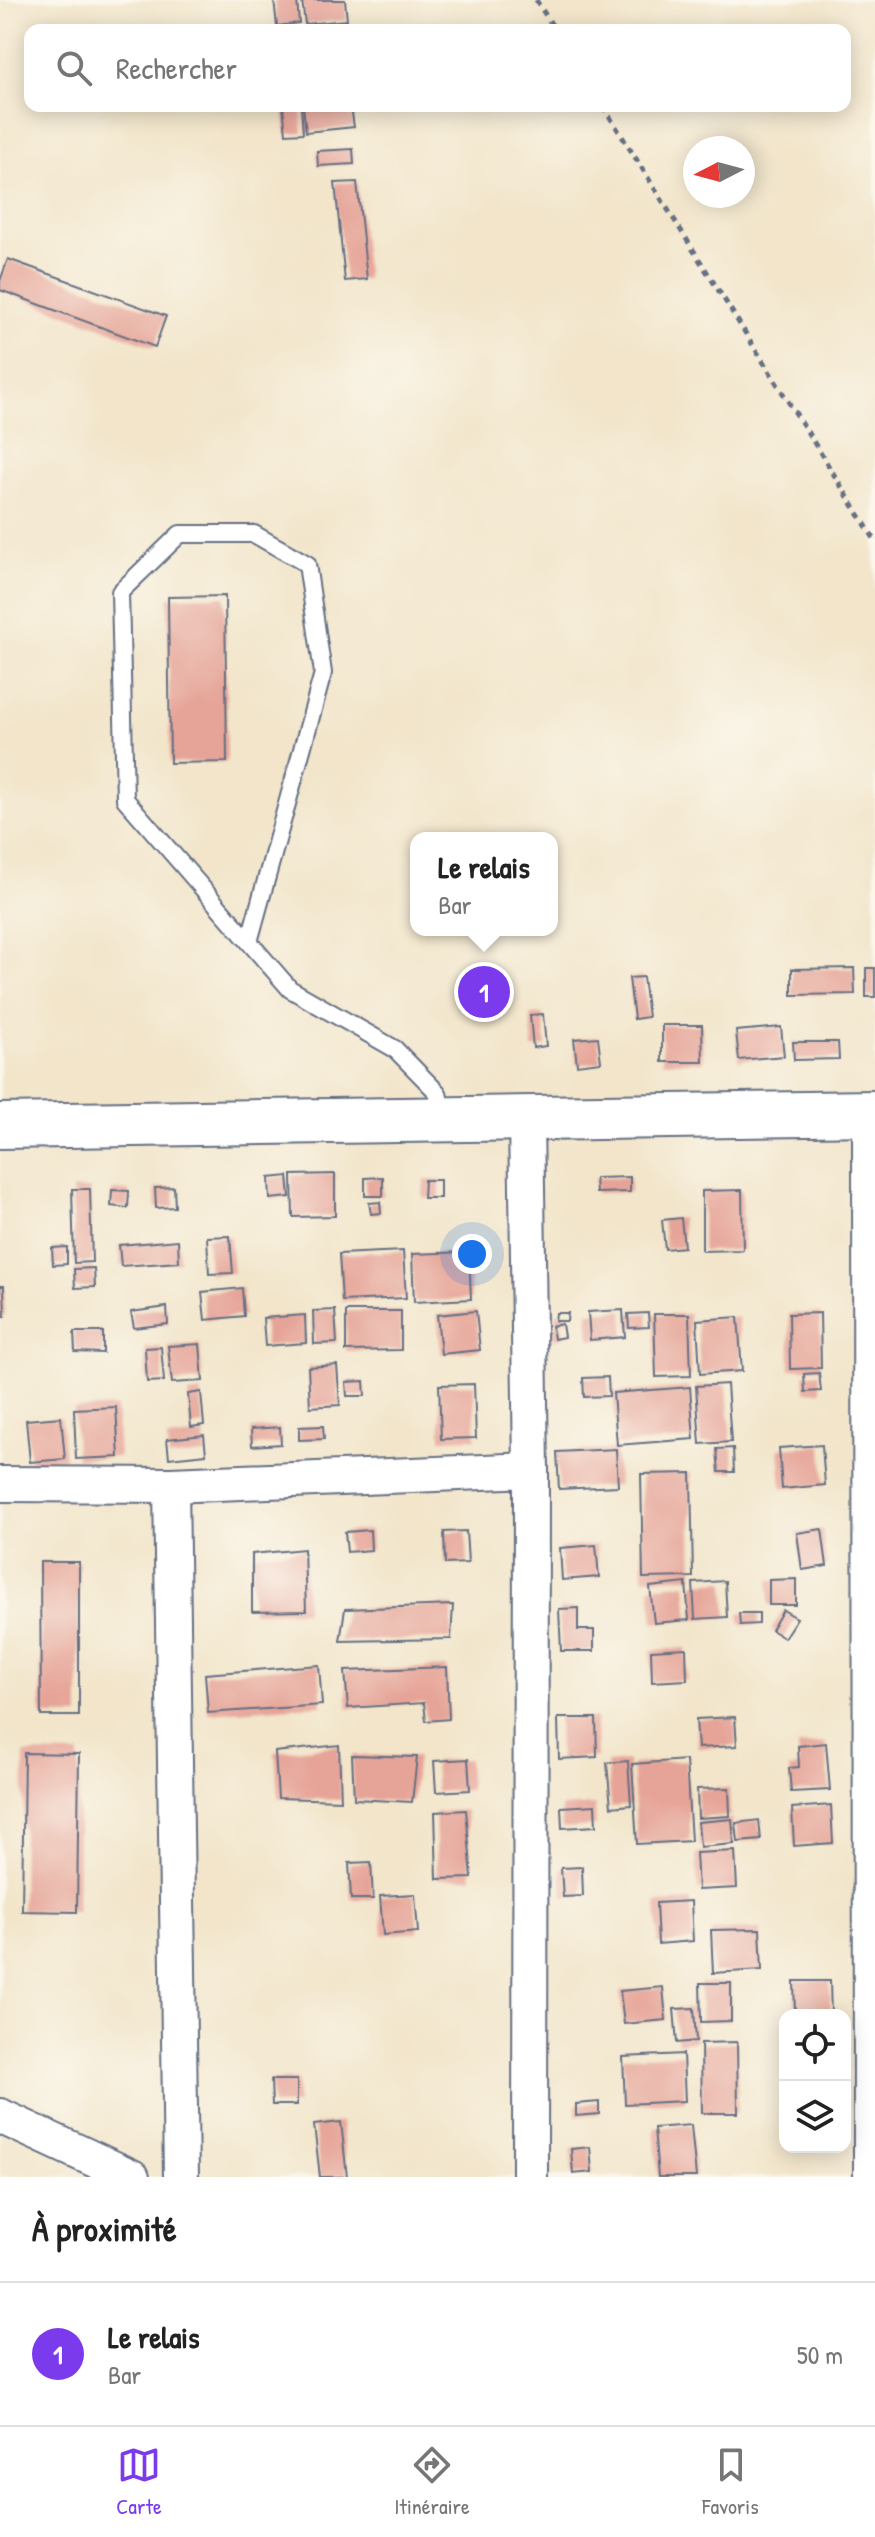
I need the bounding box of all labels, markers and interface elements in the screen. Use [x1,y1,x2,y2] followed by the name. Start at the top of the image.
[24,24,851,112] search box
[52,46,96,90] icon: search
[116,48,237,88] text: Rechercher
[683,136,755,208] north arrow
[410,832,558,936] popup
[438,847,530,887] text: Le relais
[438,887,472,922] text: Bar
[458,962,510,1022] pin: 1
[452,1234,492,1274] your location
[779,2009,851,2153] map controls
[779,2009,851,2081] button: locate
[779,2081,851,2153] button: layers
[32,2206,177,2252] text: À proximité
[108,2317,200,2357] text: Le relais
[53,2337,63,2372] text: 1
[797,2337,843,2372] text: 50 m
[108,2357,141,2392] text: Bar
[116,2443,162,2521] tab: Carte
[394,2443,470,2521] tab: Itinéraire
[702,2443,759,2521] tab: Favoris

